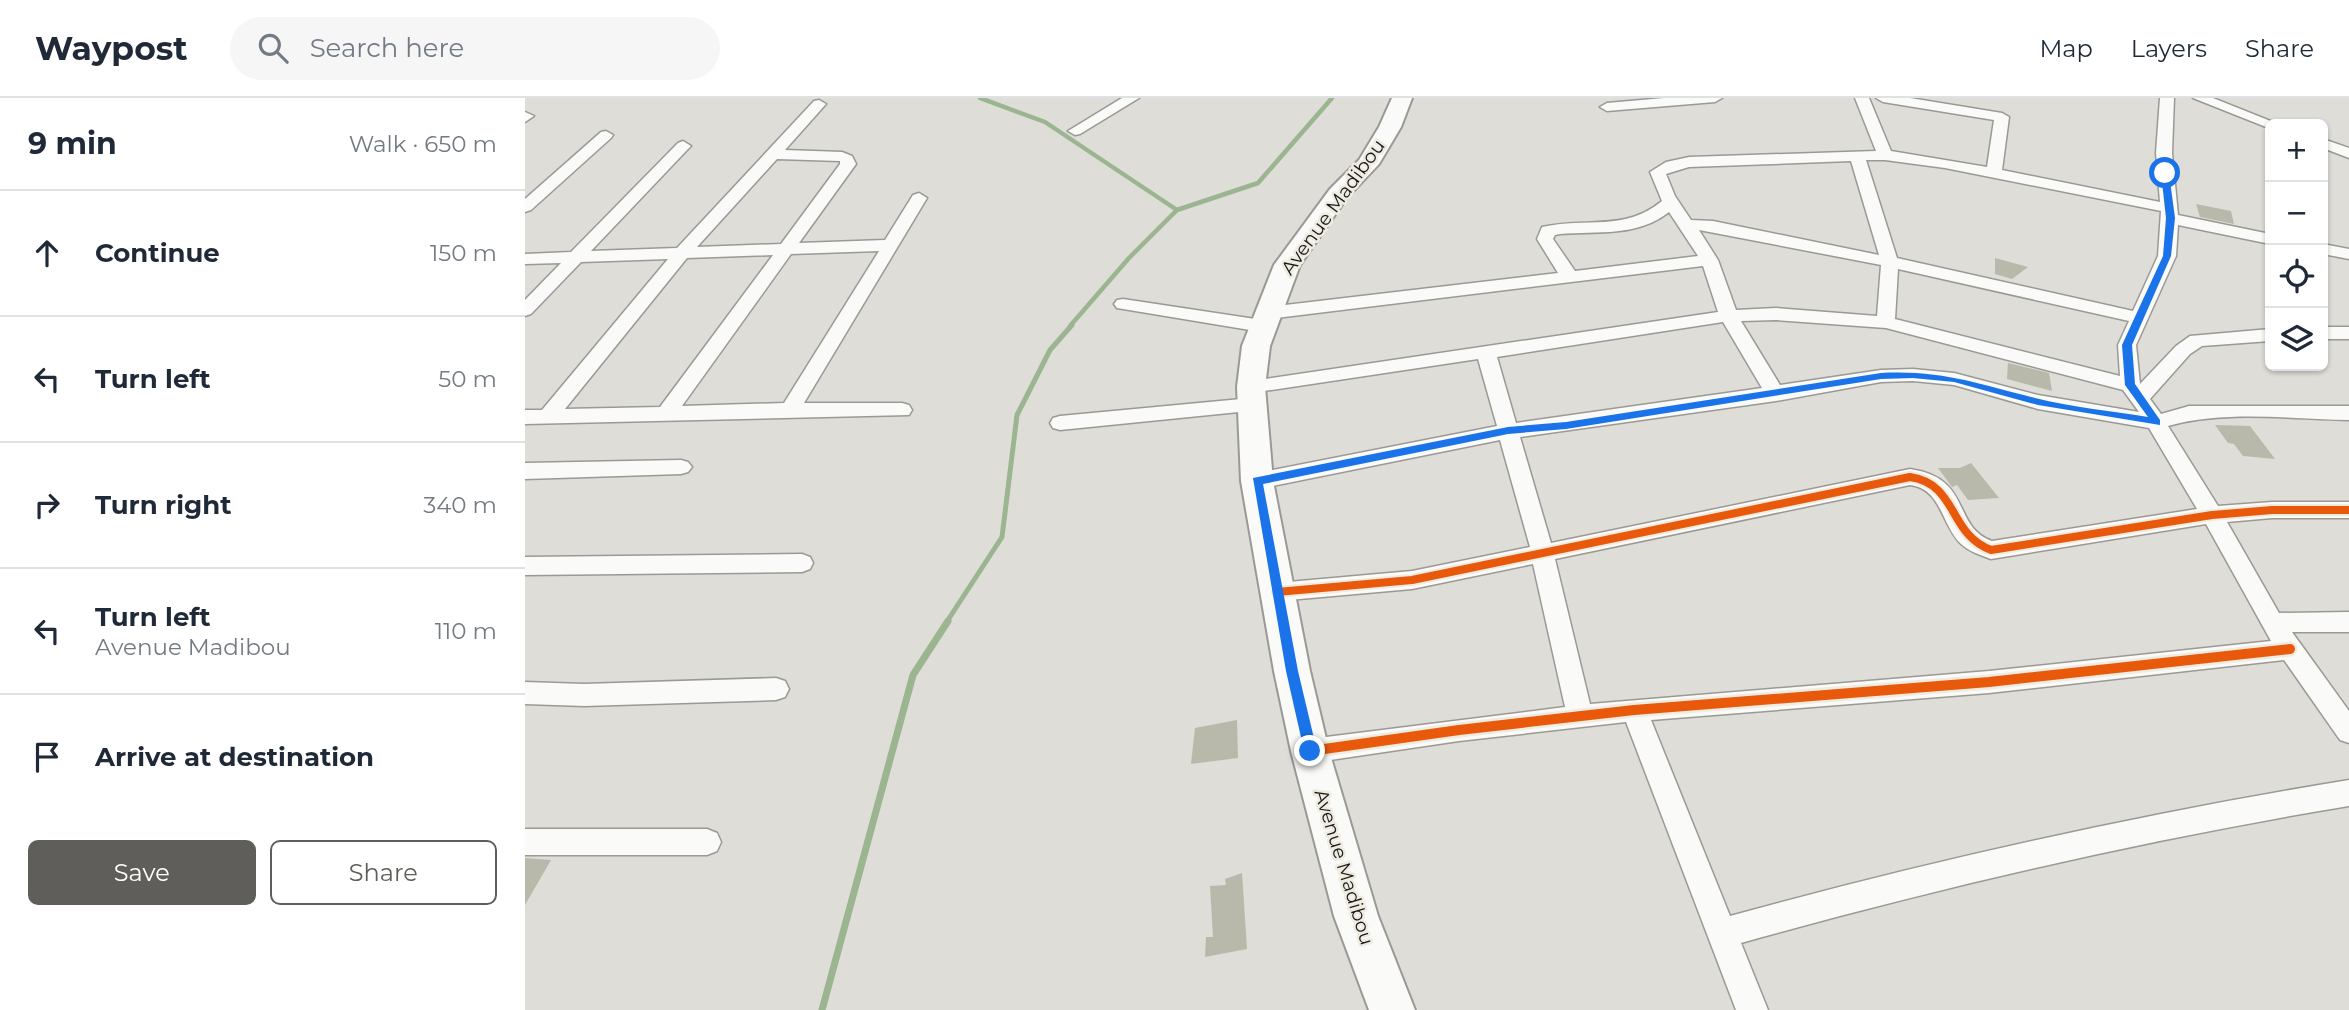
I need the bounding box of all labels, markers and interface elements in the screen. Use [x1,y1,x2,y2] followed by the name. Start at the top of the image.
[230,17,720,80] search box
[35,28,188,68] text: Waypost
[254,29,292,67] icon: search
[310,32,464,64] text: Search here
[2039,34,2093,63] text: Map
[2131,34,2207,63] text: Layers
[2245,34,2314,63] text: Share
[2265,119,2328,371] map controls
[2265,119,2328,182] button: +
[28,125,117,162] text: 9 min
[349,130,497,158] text: Walk · 650 m
[1276,135,1390,279] street label: Avenue Madibou
[2149,157,2180,188] route start
[2265,182,2328,245] button: −
[28,234,66,272] icon: ahead
[95,237,220,269] text: Continue
[430,239,497,267] text: 150 m
[2265,245,2328,308] button: locate
[2265,308,2328,371] button: layers
[28,360,66,398] icon: left
[95,363,211,395] text: Turn left
[438,365,497,393] text: 50 m
[28,486,66,524] icon: right
[95,489,231,521] text: Turn right
[423,491,497,519] text: 340 m
[95,601,211,633] text: Turn left
[28,612,66,650] icon: left
[435,617,497,645] text: 110 m
[95,633,291,661] text: Avenue Madibou
[1294,735,1325,766] route end
[28,738,66,776] icon: arrive
[95,741,374,773] text: Arrive at destination
[1309,786,1379,948] street label: Avenue Madibou
[28,840,256,905] button: Save
[270,840,497,905] button: Share

